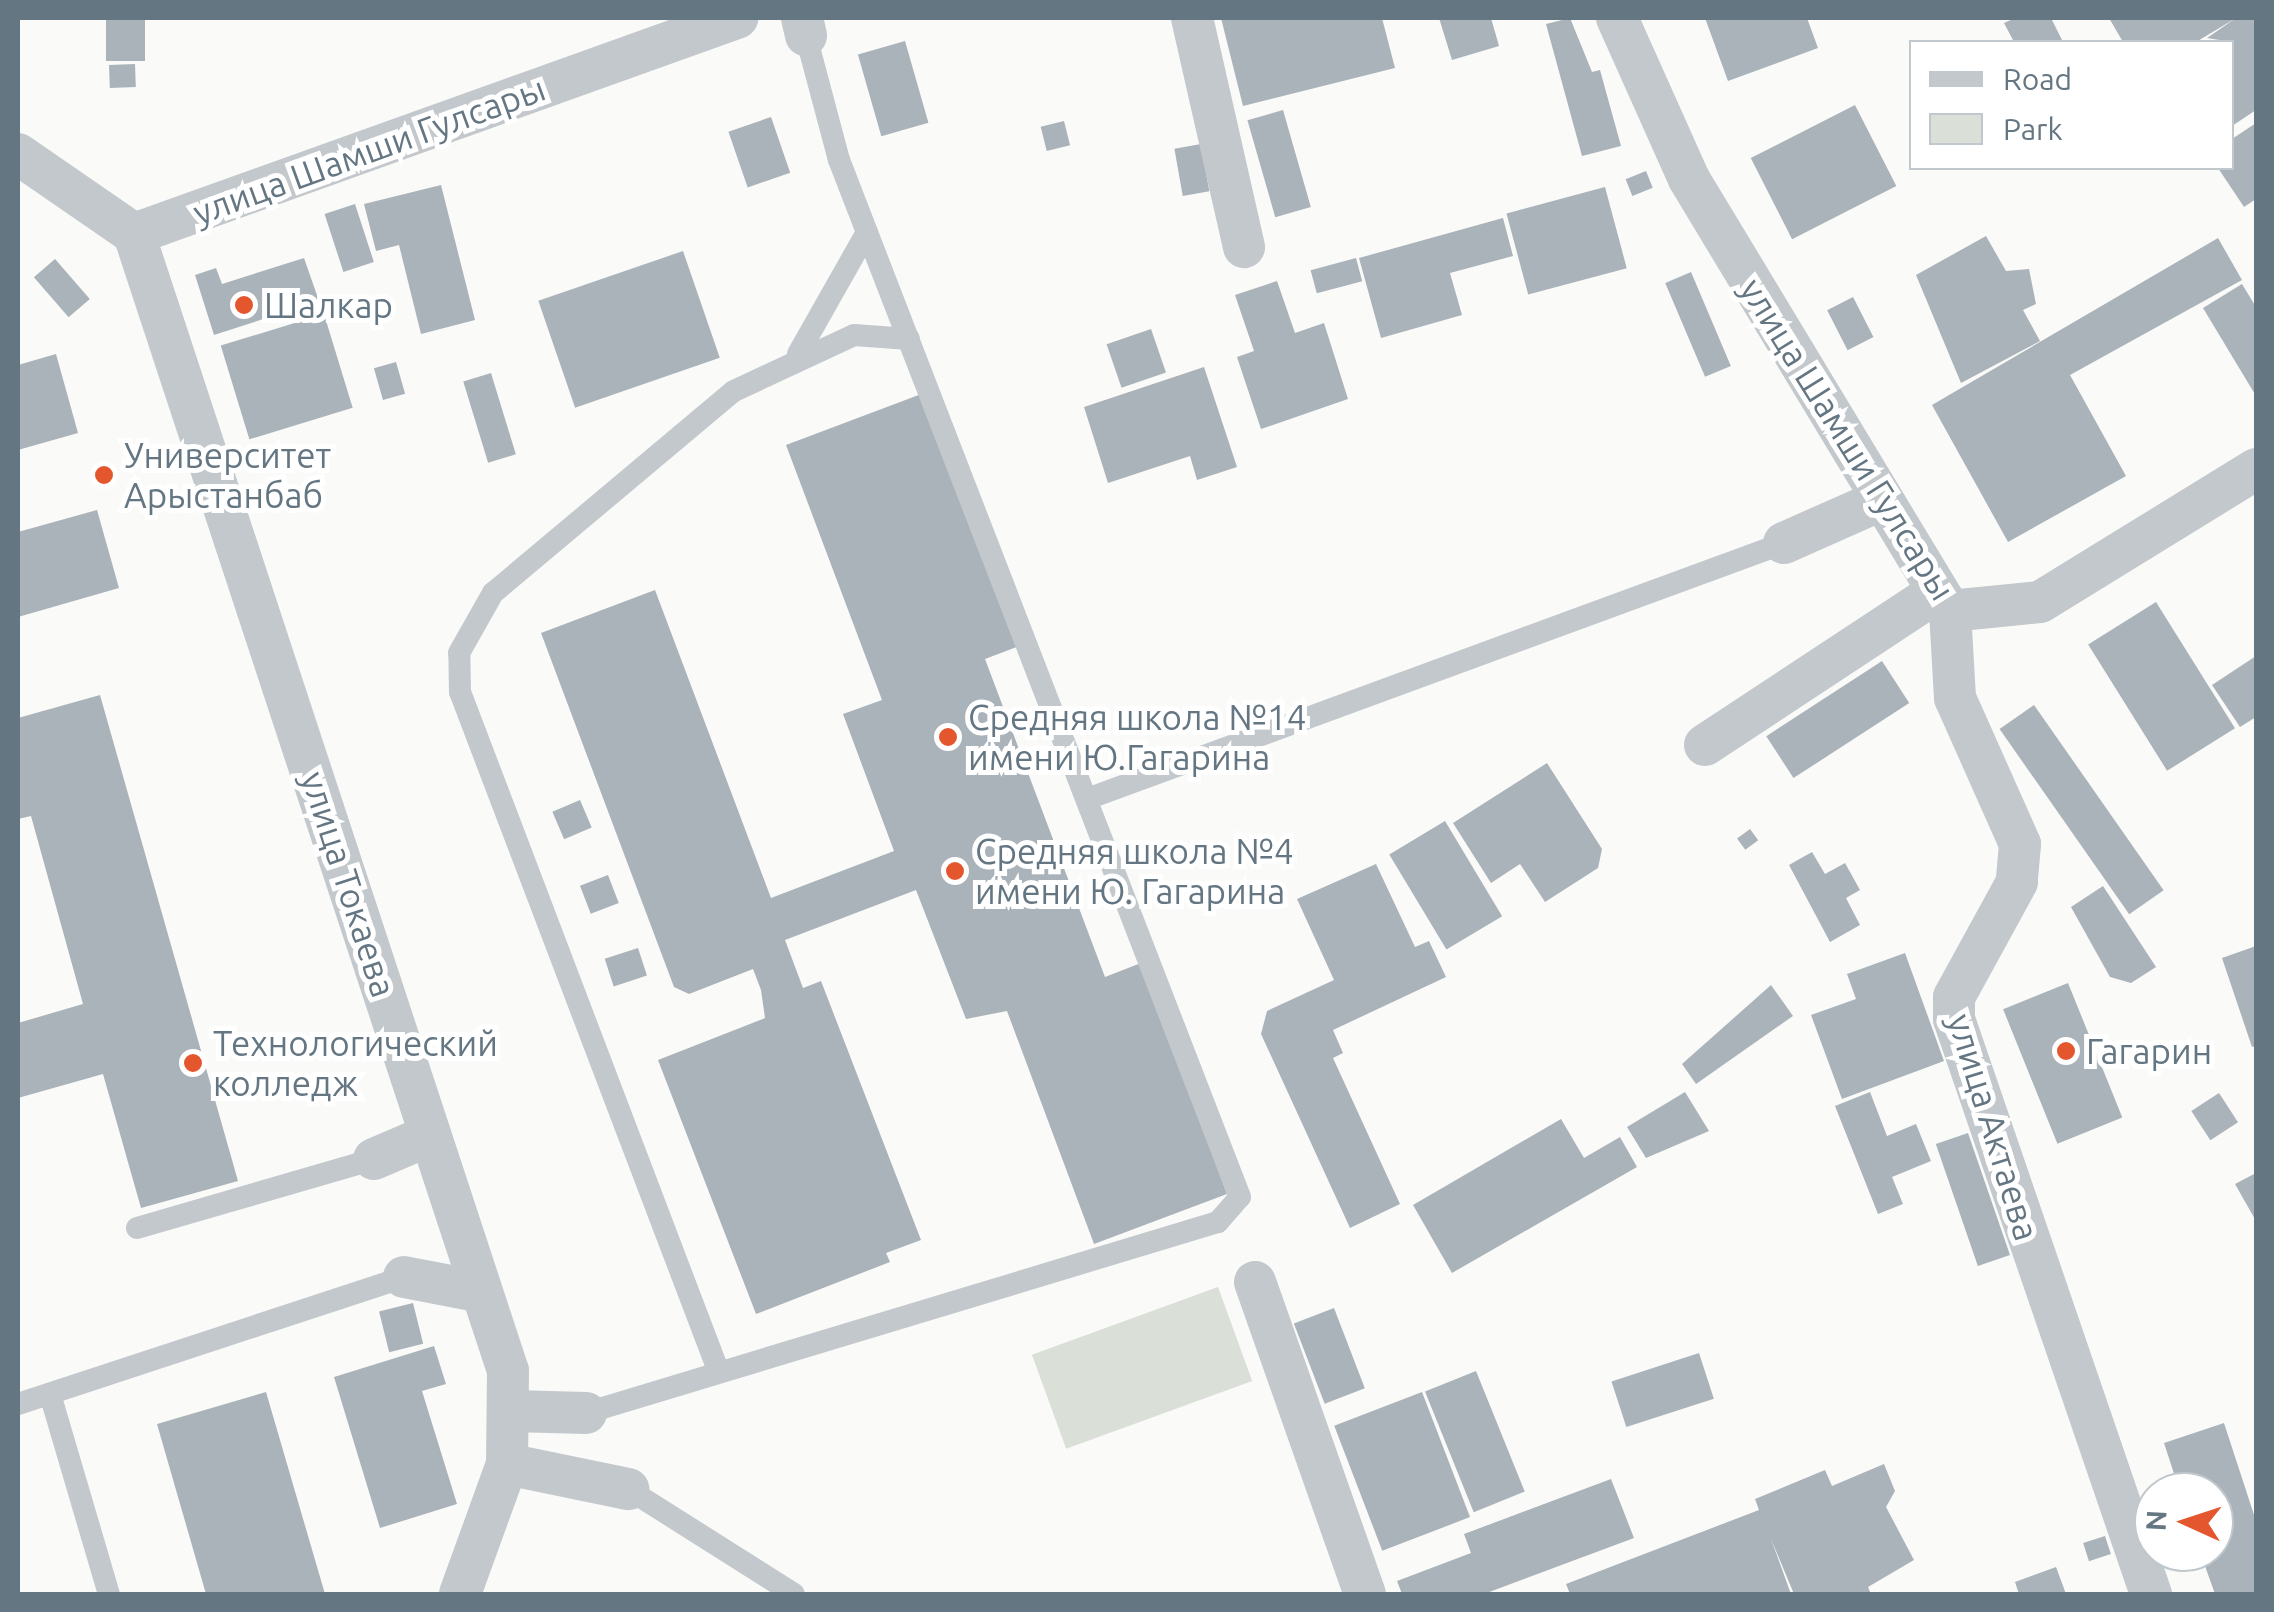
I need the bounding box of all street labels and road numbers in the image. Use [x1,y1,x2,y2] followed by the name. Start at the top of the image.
[187,67,551,233] street label: улица Шамши Гулсары
[1732,270,1964,608] street label: улица Шамши Гулсары
[293,766,405,1002] street label: улица Токаева
[1940,1009,2048,1245] street label: улица Актаева

